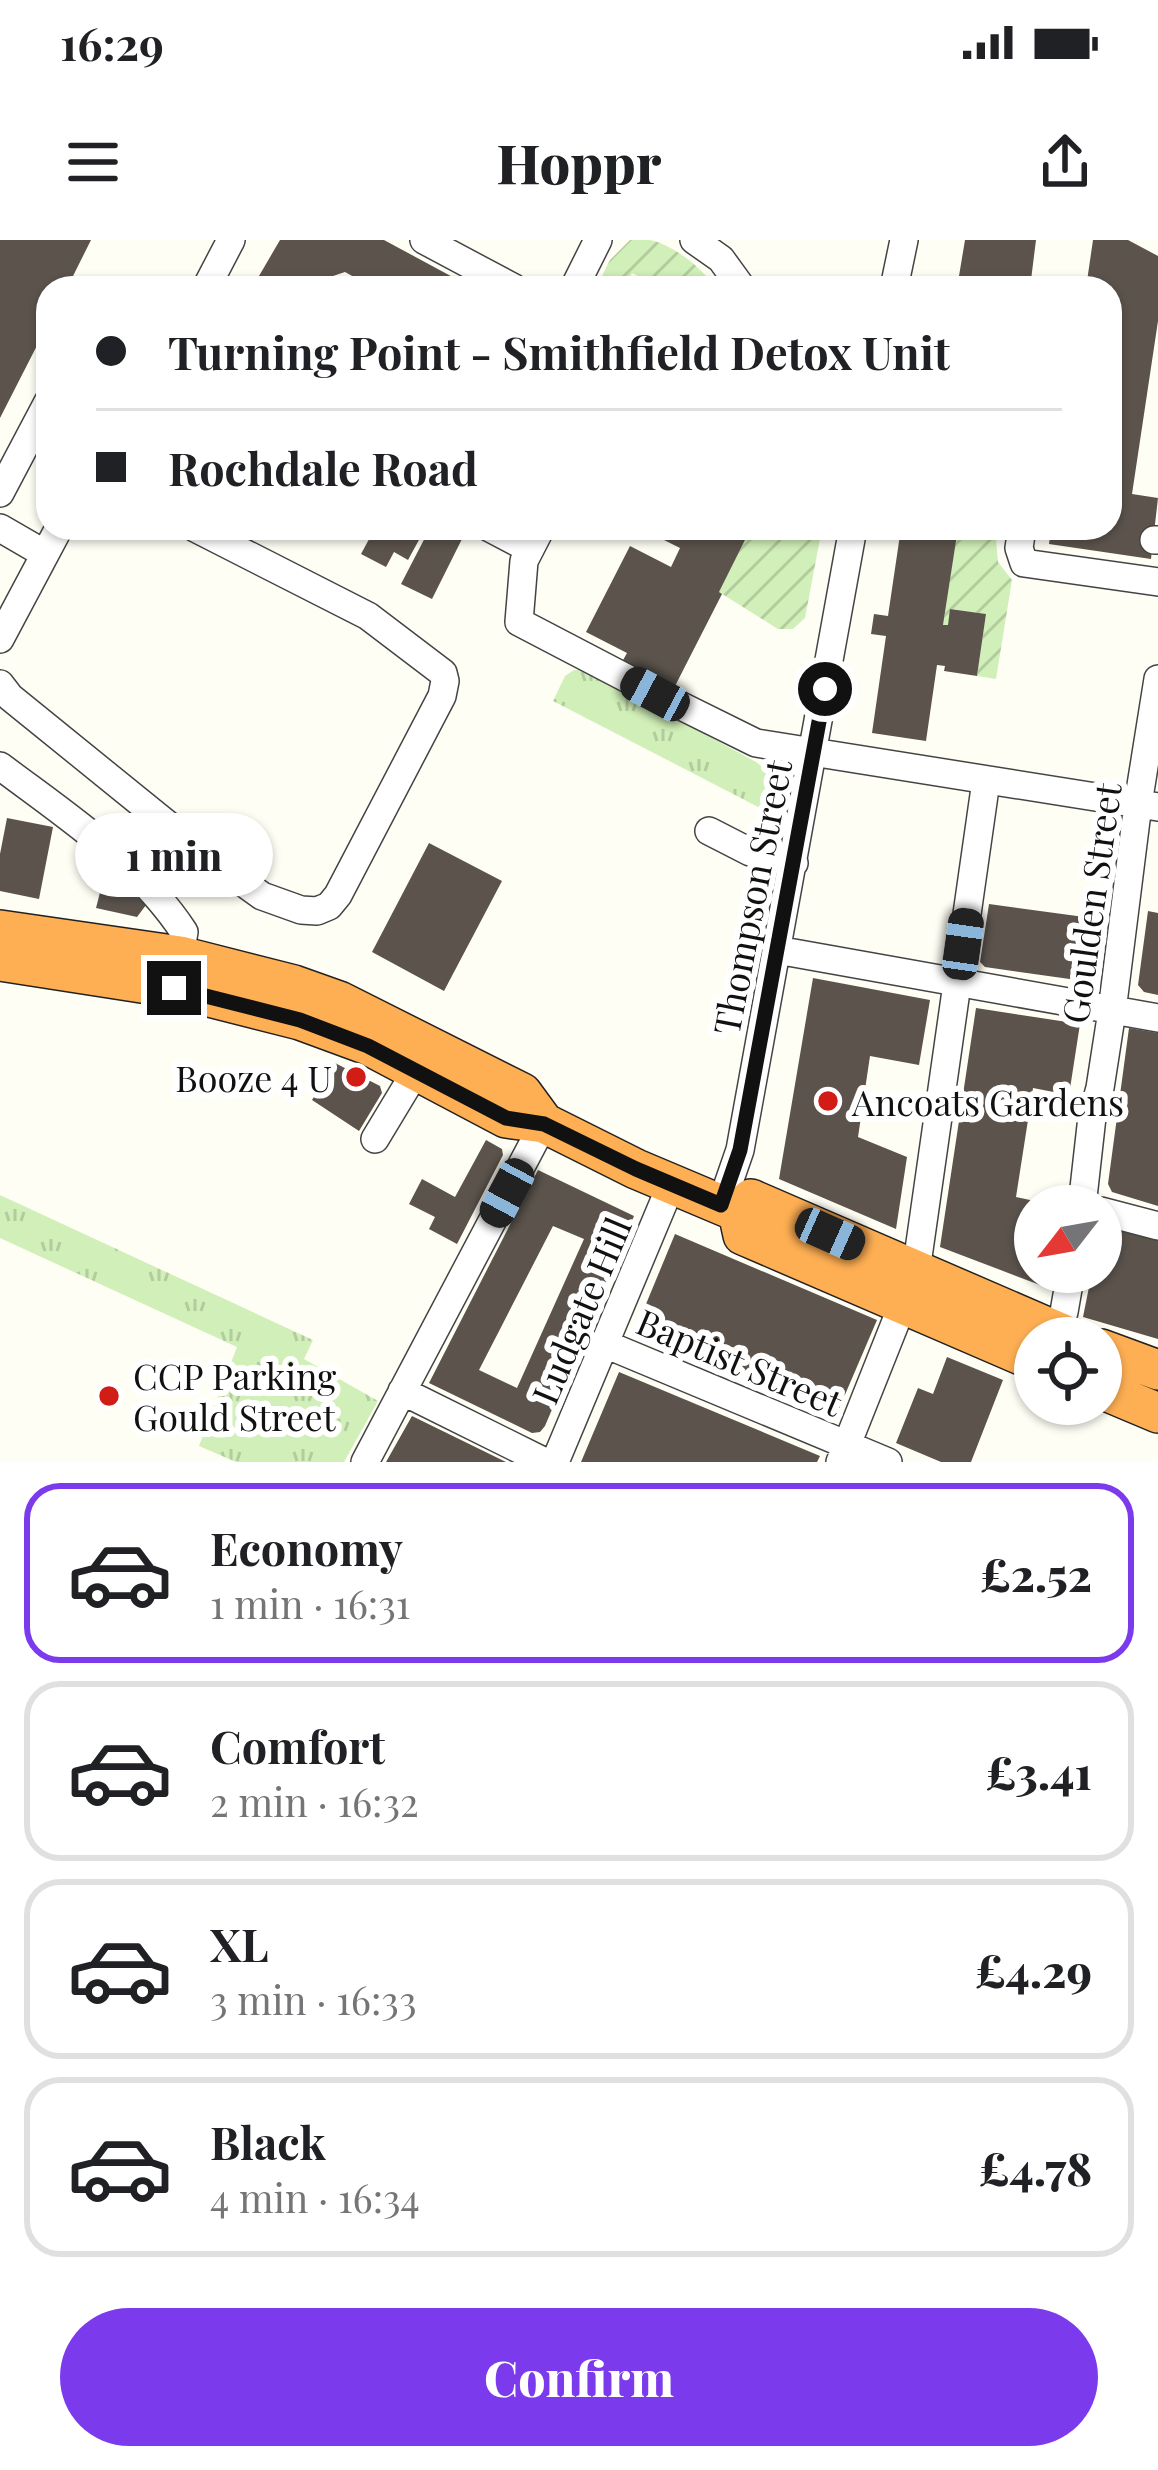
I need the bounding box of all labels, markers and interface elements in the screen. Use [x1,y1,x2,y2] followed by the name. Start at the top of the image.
[60,12,164,72] text: 16:29
[497,126,661,198] text: Hoppr
[60,129,126,195] icon: menu
[1032,129,1098,195] icon: share
[168,321,950,381] text: Turning Point - Smithfield Detox Unit
[168,437,478,497] text: Rochdale Road
[615,661,695,727] car
[798,662,852,716] route start
[701,754,801,1038] street label: Thompson Street
[1049,779,1131,1026] street label: Goulden Street
[75,814,273,898] callout: 1 min
[126,829,222,881] text: 1 min
[940,906,986,982] car
[147,961,201,1015] route end
[175,1053,332,1101] place label: Booze 4 U
[343,1064,369,1090] marker: Booze 4 U
[851,1077,1124,1125] place label: Ancoats Gardens
[815,1088,841,1114] marker: Ancoats Gardens
[474,1153,540,1233] car
[1014,1185,1122,1293] north arrow
[1014,1185,1122,1425] map controls
[790,1203,870,1265] car
[519,1210,641,1410] street label: Ludgate Hill
[630,1296,851,1426] street label: Baptist Street
[1014,1317,1122,1425] button: locate
[133,1351,337,1440] place label: CCP Parking Gould Street
[96,1383,122,1409] marker: CCP Parking Gould Street
[210,1517,403,1577] text: Economy
[66,1519,174,1627] icon: car
[980,1543,1092,1603] text: £2.52
[210,1577,410,1629] text: 1 min · 16:31
[210,1715,385,1775] text: Comfort
[66,1717,174,1825] icon: car
[986,1741,1092,1801] text: £3.41
[210,1775,419,1827] text: 2 min · 16:32
[210,1913,269,1973] text: XL
[66,1915,174,2023] icon: car
[975,1939,1092,1999] text: £4.29
[210,1973,417,2025] text: 3 min · 16:33
[210,2111,326,2171] text: Black
[66,2113,174,2221] icon: car
[979,2137,1092,2197] text: £4.78
[210,2171,420,2223] text: 4 min · 16:34
[60,2308,1098,2446] button: Confirm

